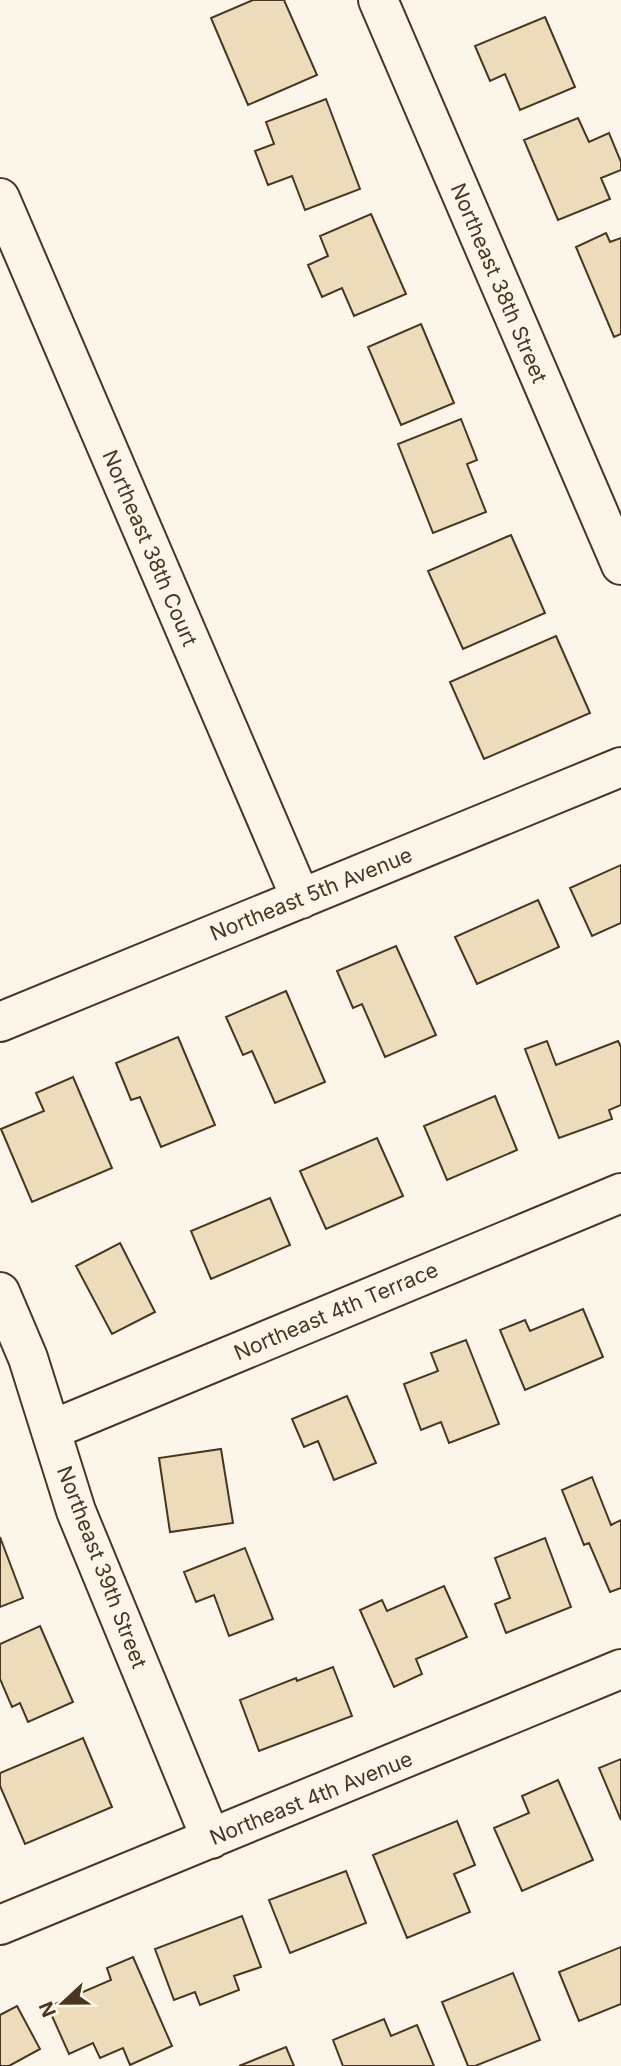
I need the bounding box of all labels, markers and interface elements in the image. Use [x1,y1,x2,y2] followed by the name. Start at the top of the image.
[446,179,552,387] street label: Northeast 38th Street
[97,446,203,650] street label: Northeast 38th Court
[206,842,416,946] street label: Northeast 5th Avenue
[230,1257,442,1365] street label: Northeast 4th Terrace
[52,1462,152,1672] street label: Northeast 39th Street
[206,1746,416,1850] street label: Northeast 4th Avenue
[28,1968,98,2038] north arrow
[34,1998,61,2020] text: N

